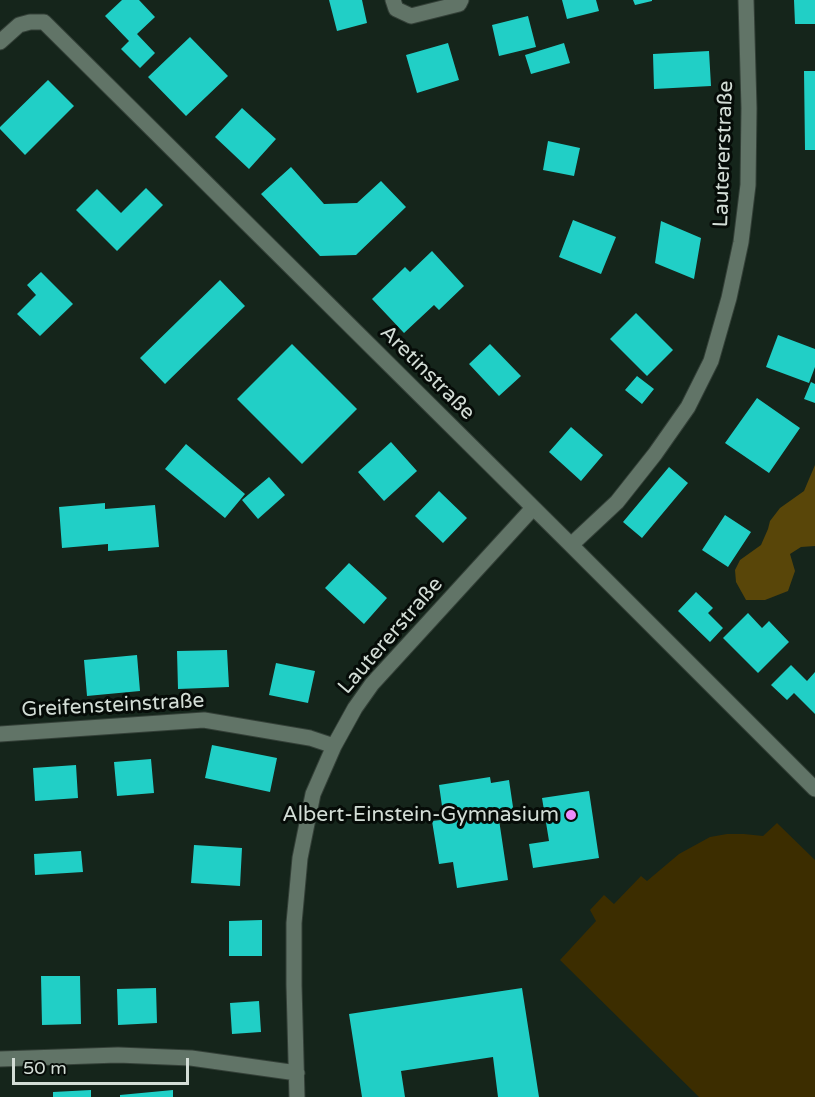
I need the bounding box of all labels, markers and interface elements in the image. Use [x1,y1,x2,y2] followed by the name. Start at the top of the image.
[709,80,739,228] street label: Lautererstraße
[374,320,480,426] street label: Aretinstraße
[333,572,449,700] street label: Lautererstraße
[21,689,205,723] street label: Greifensteinstraße
[282,802,559,828] place label: Albert-Einstein-Gymnasium
[564,808,578,822] marker: Albert-Einstein-Gymnasium
[15,1046,192,1084] scale bar
[23,1057,67,1079] text: 50 m

